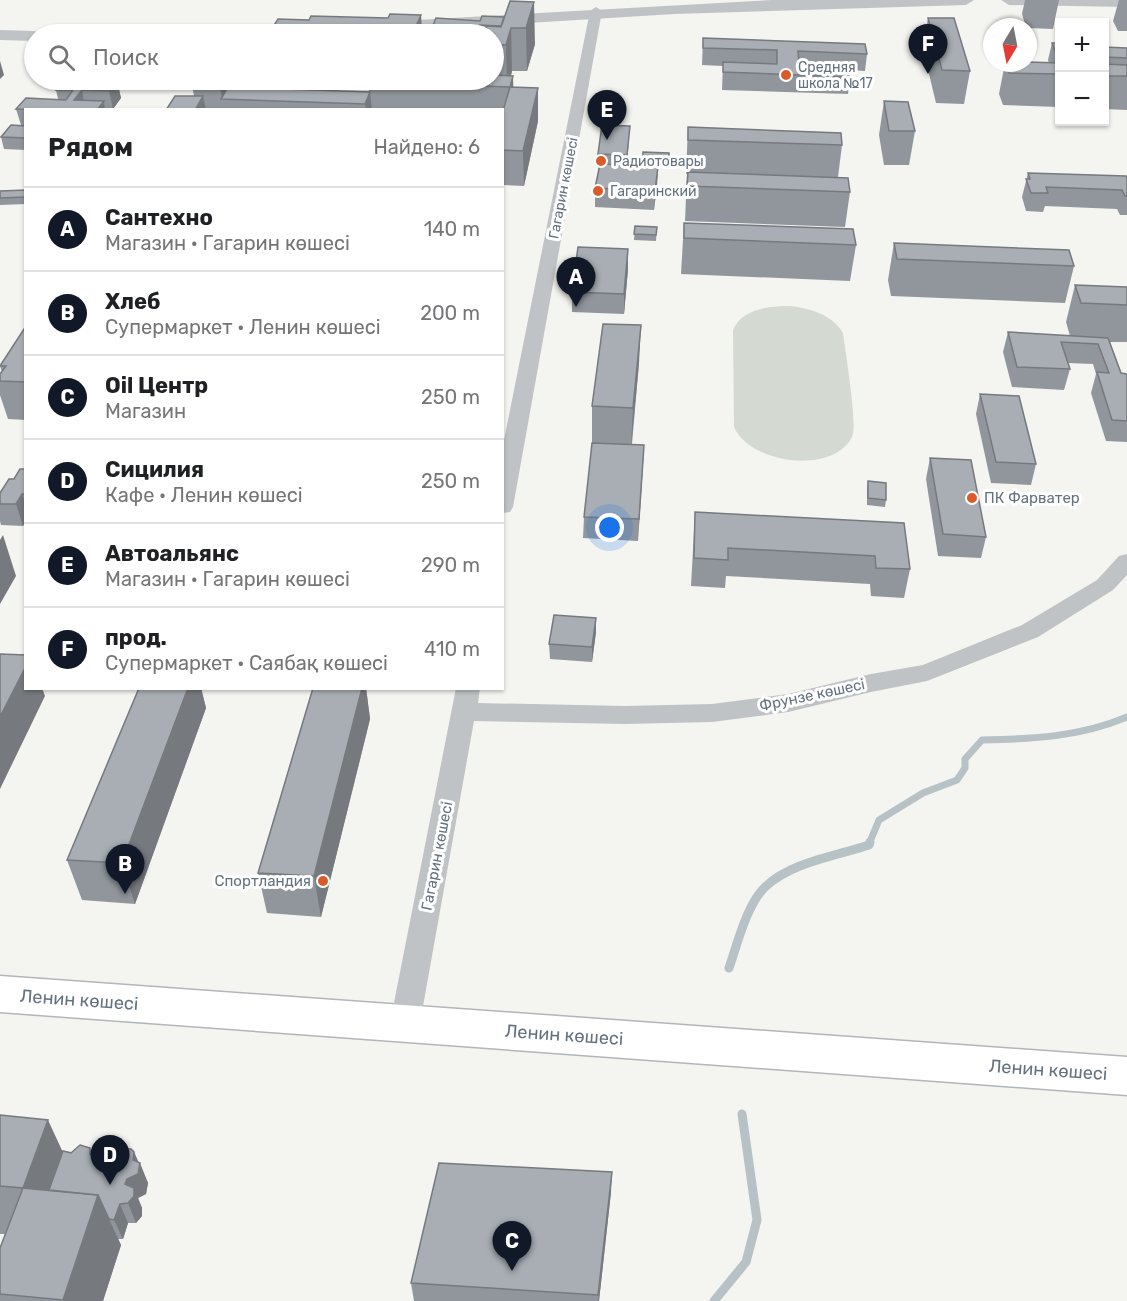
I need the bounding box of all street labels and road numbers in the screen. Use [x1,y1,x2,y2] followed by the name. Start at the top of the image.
[545,136,582,240] street label: Гагарин көшесі
[758,675,866,715] street label: Фрунзе көшесі
[418,800,456,912] street label: Гагарин көшесі
[19,985,139,1015] street label: Ленин көшесі
[504,1020,624,1050] street label: Ленин көшесі
[988,1055,1108,1085] street label: Ленин көшесі

